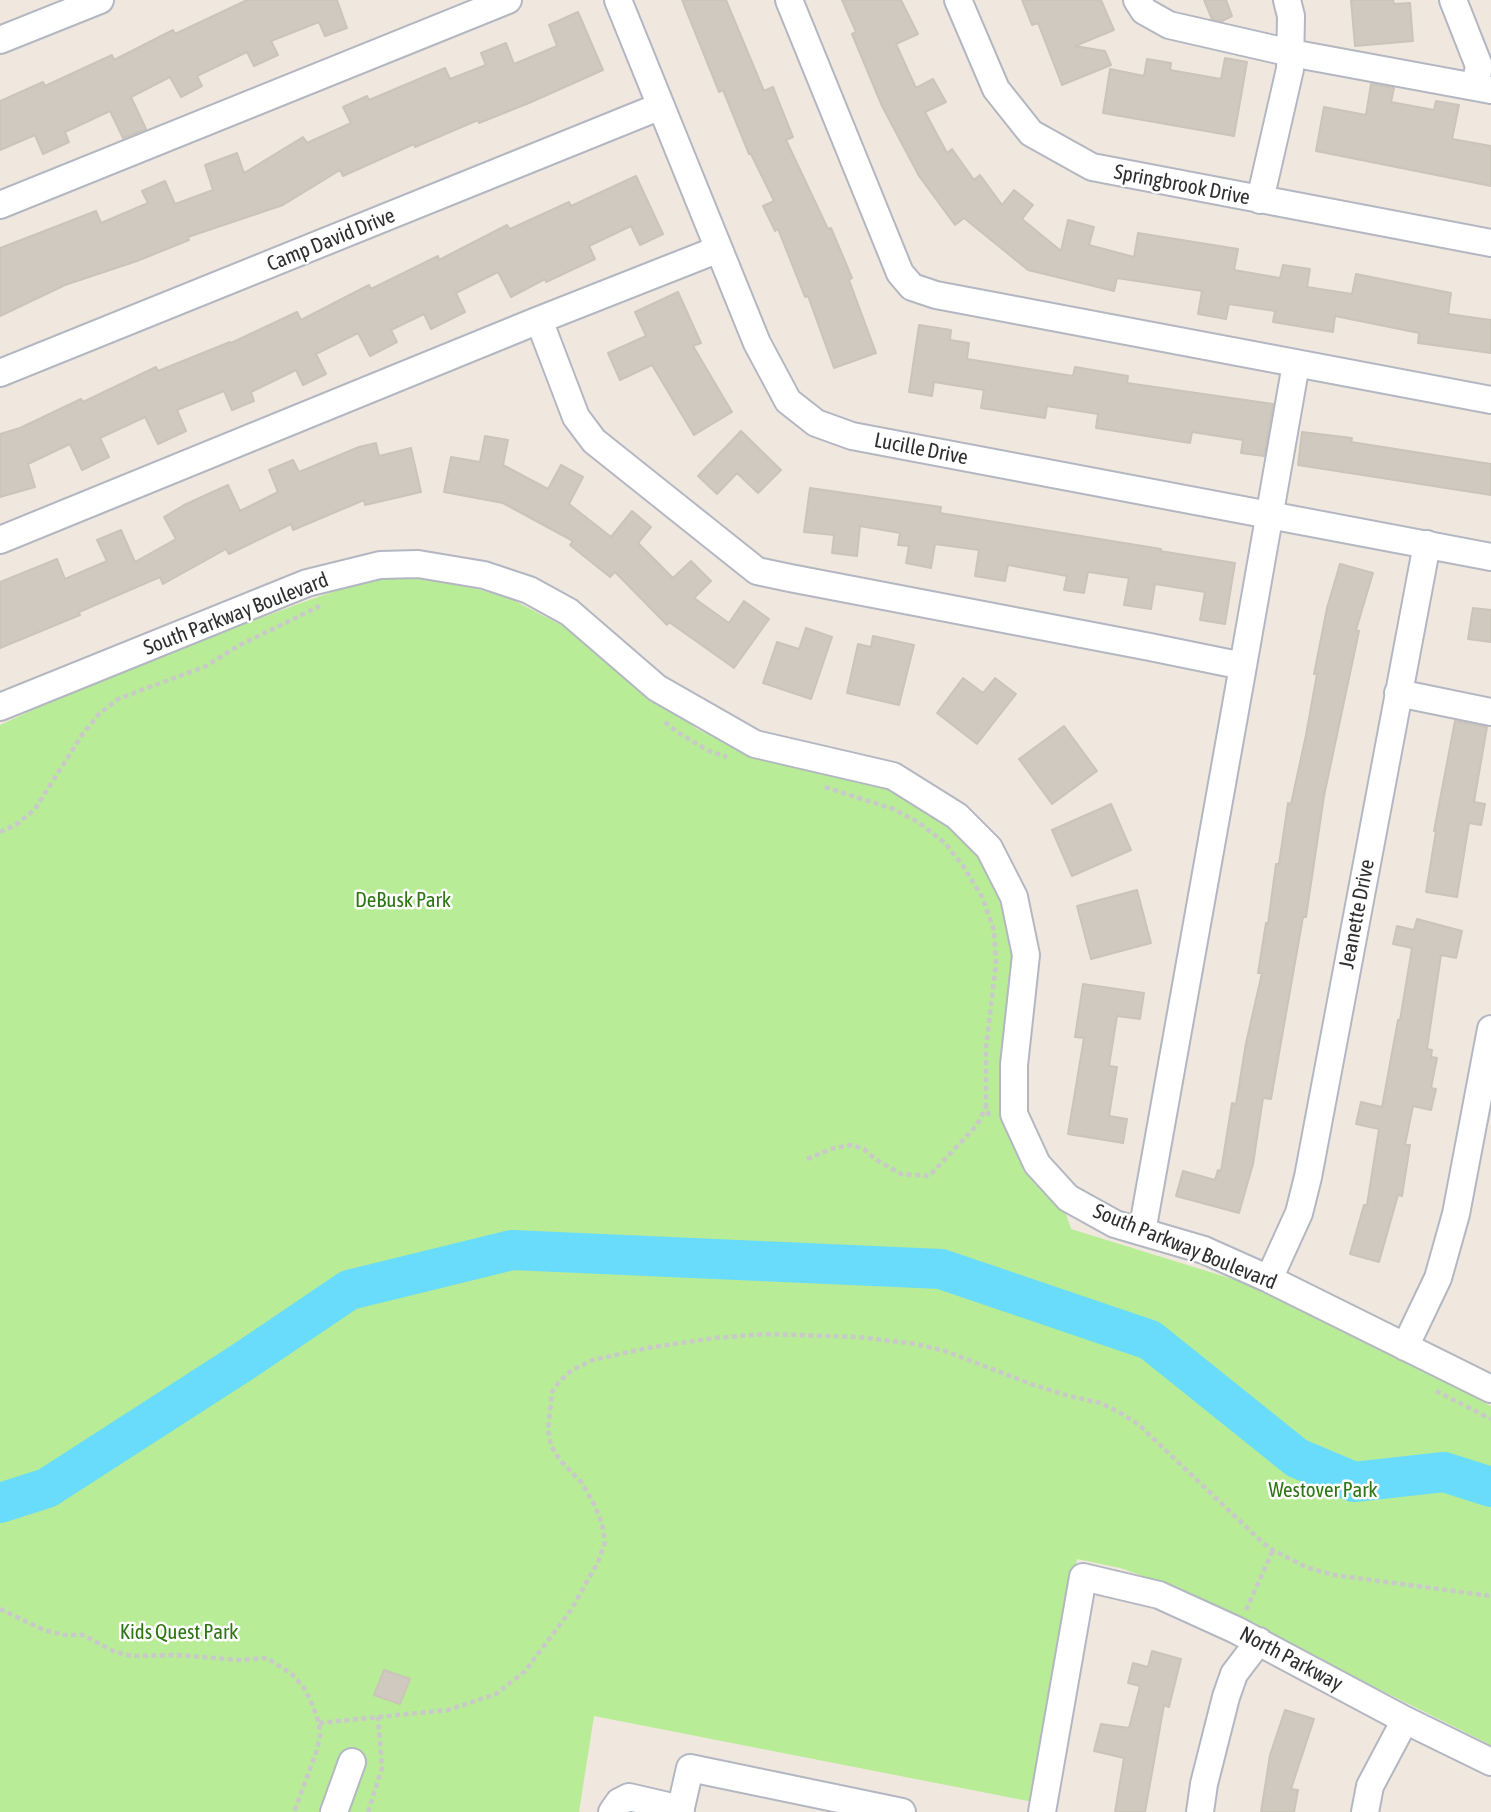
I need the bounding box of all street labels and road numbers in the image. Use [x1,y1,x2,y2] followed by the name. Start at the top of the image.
[1112,159,1252,211] street label: Springbrook Drive
[263,203,399,277] street label: Camp David Drive
[872,428,970,470] street label: Lucille Drive
[140,567,332,661] street label: South Parkway Boulevard
[1334,857,1380,971] street label: Jeanette Drive
[1090,1199,1280,1295] street label: South Parkway Boulevard
[1235,1621,1347,1697] street label: North Parkway

